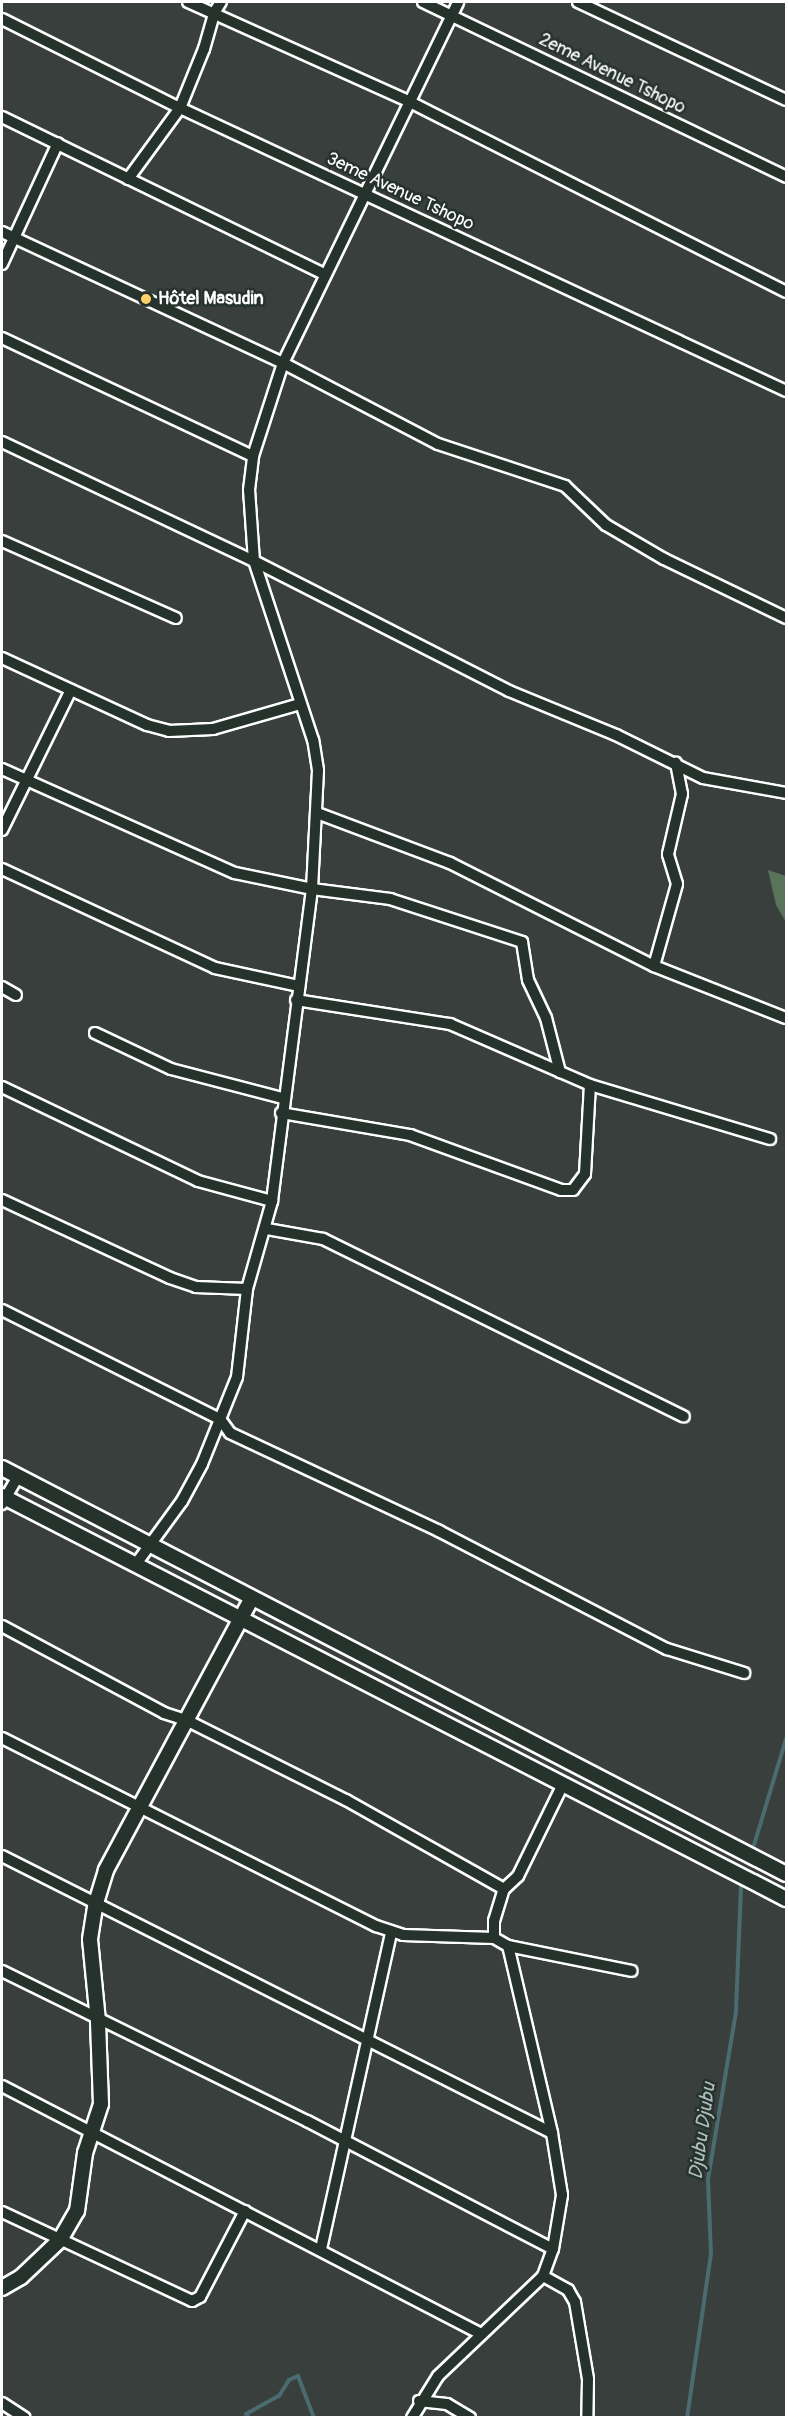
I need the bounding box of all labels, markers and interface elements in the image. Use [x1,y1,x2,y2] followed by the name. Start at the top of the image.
[535,29,689,119] street label: 2eme Avenue Tshopo
[323,148,477,236] street label: 3eme Avenue Tshopo
[158,288,264,310] place label: Hôtel Masudin
[139,292,153,306] marker: Hôtel Masudin
[683,2081,721,2181] water label: Djubu Djubu

